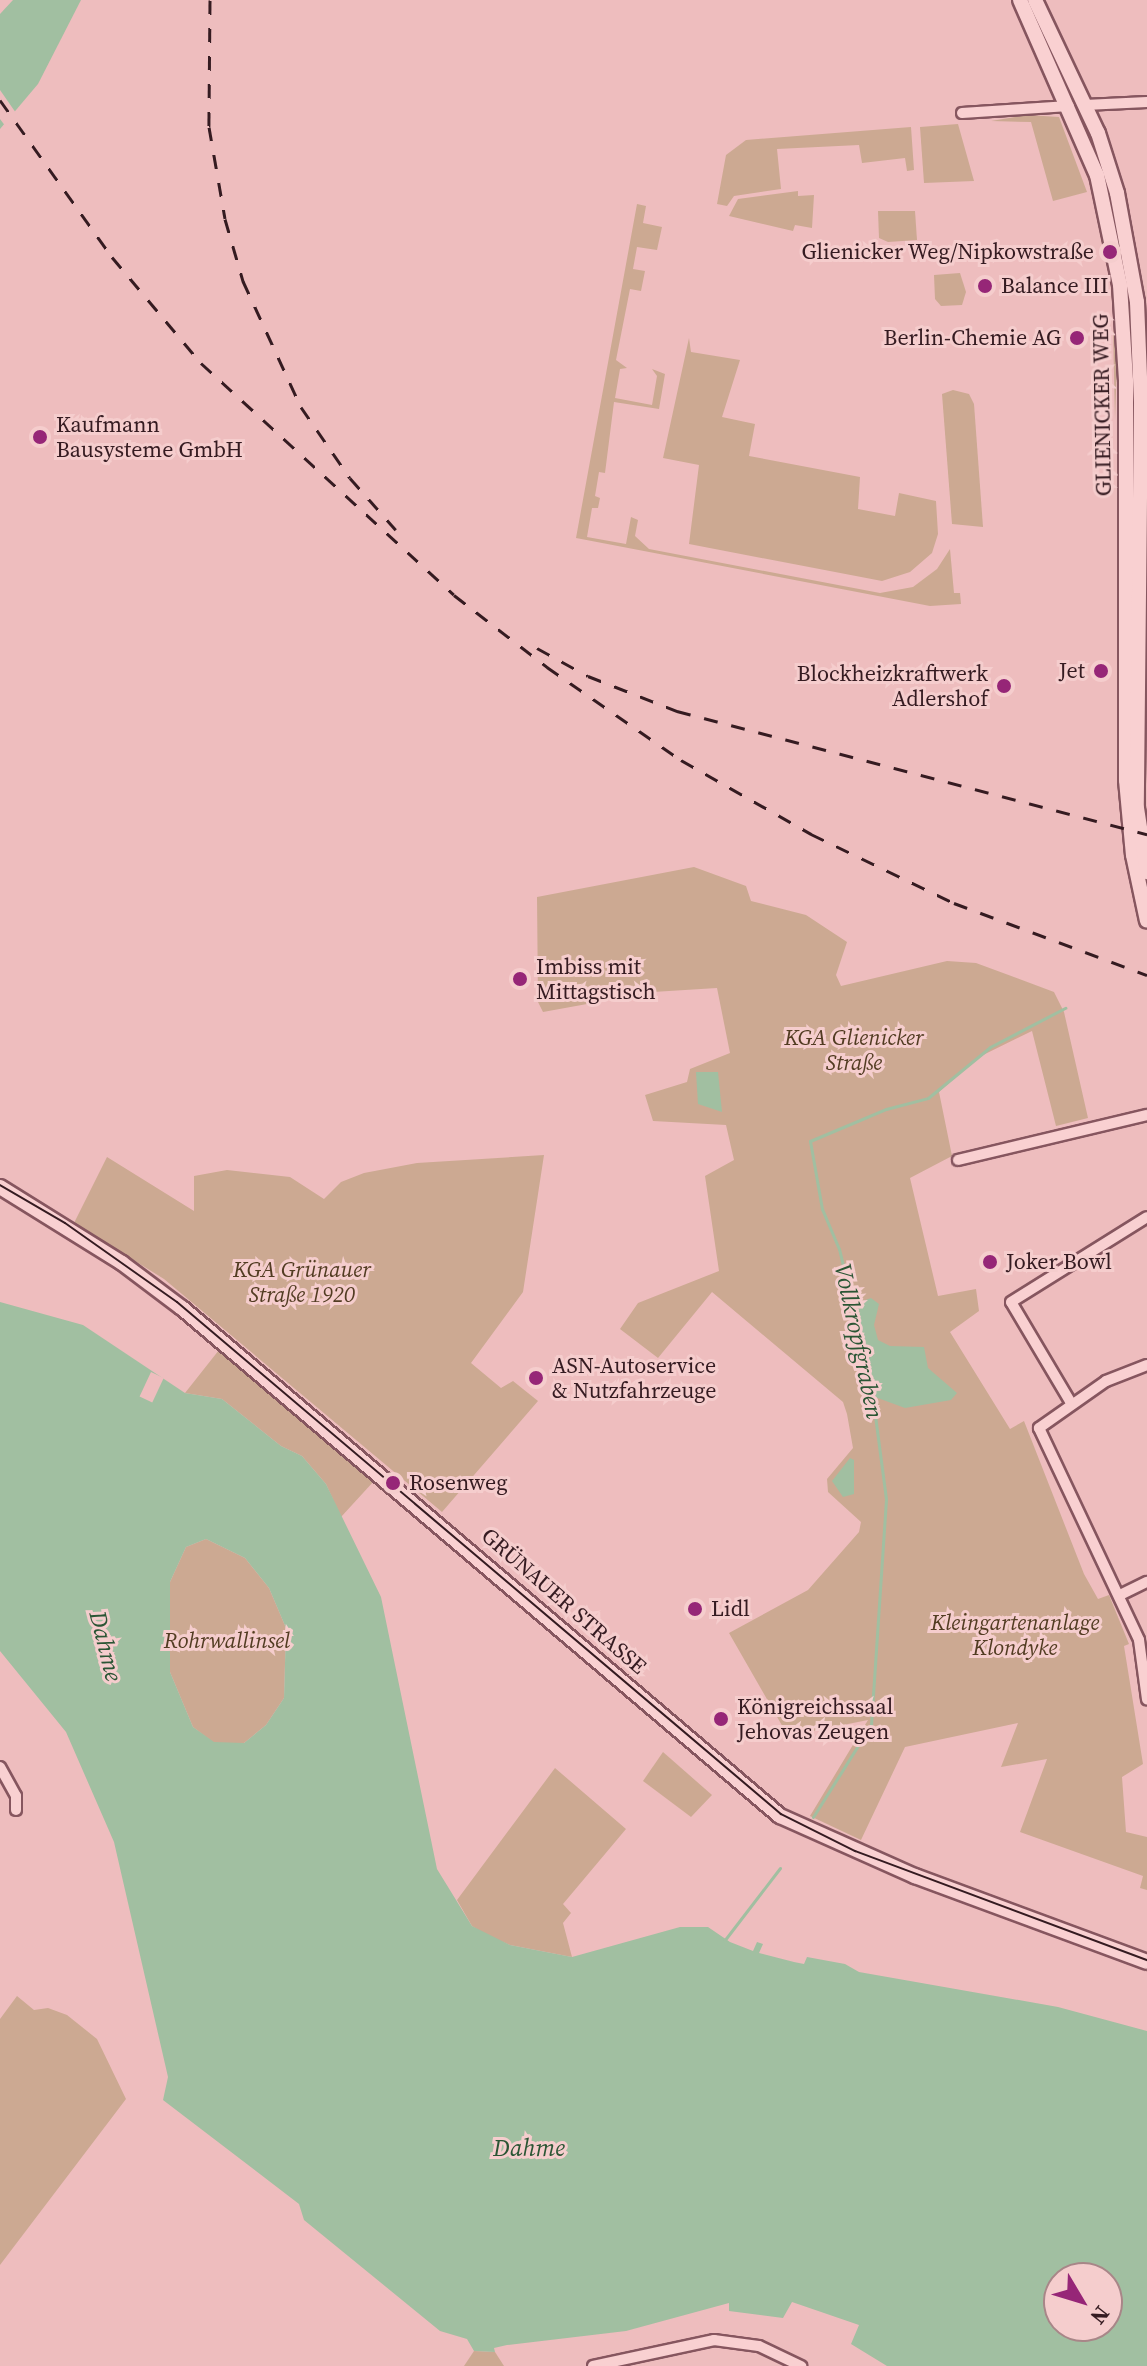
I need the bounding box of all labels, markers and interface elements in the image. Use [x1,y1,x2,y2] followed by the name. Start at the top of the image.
[801,239,1094,265] place label: Glienicker Weg/Nipkowstraße
[1101,243,1119,261] marker: Glienicker Weg/Nipkowstraße
[1001,273,1108,299] place label: Balance III
[976,277,994,295] marker: Balance III
[1087,313,1117,497] street label: GLIENICKER WEG
[884,325,1061,351] place label: Berlin-Chemie AG
[1068,329,1086,347] marker: Berlin-Chemie AG
[56,411,243,462] place label: Kaufmann Bausysteme GmbH
[31,428,49,446] marker: Kaufmann Bausysteme GmbH
[1059,658,1085,684] place label: Jet
[797,660,988,712] place label: Blockheizkraftwerk Adlershof
[1092,662,1110,680] marker: Jet
[995,677,1013,695] marker: Blockheizkraftwerk Adlershof
[536,953,656,1004] place label: Imbiss mit Mittagstisch
[511,970,529,988] marker: Imbiss mit Mittagstisch
[784,1024,924,1076] park label: KGA Glienicker Straße
[1006,1249,1112,1275] place label: Joker Bowl
[981,1253,999,1271] marker: Joker Bowl
[233,1256,371,1308] park label: KGA Grünauer Straße 1920
[829,1261,889,1421] water label: Vollkropfgraben
[552,1352,716,1404] place label: ASN-Autoservice & Nutzfahrzeuge
[527,1369,545,1387] marker: ASN-Autoservice & Nutzfahrzeuge
[409,1470,508,1496] place label: Rosenweg
[384,1474,402,1492] marker: Rosenweg
[476,1522,652,1680] street label: GRÜNAUER STRASSE
[711,1596,750,1622] place label: Lidl
[686,1600,704,1618] marker: Lidl
[83,1608,129,1684] water label: Dahme
[931,1609,1099,1660] park label: Kleingartenanlage Klondyke
[164,1628,290,1654] park label: Rohrwallinsel
[737,1693,893,1744] place label: Königreichssaal Jehovas Zeugen
[712,1710,730,1728] marker: Königreichssaal Jehovas Zeugen
[493,2134,565,2162] water label: Dahme
[1043,2262,1123,2342] north arrow
[1084,2300,1117,2331] text: N

